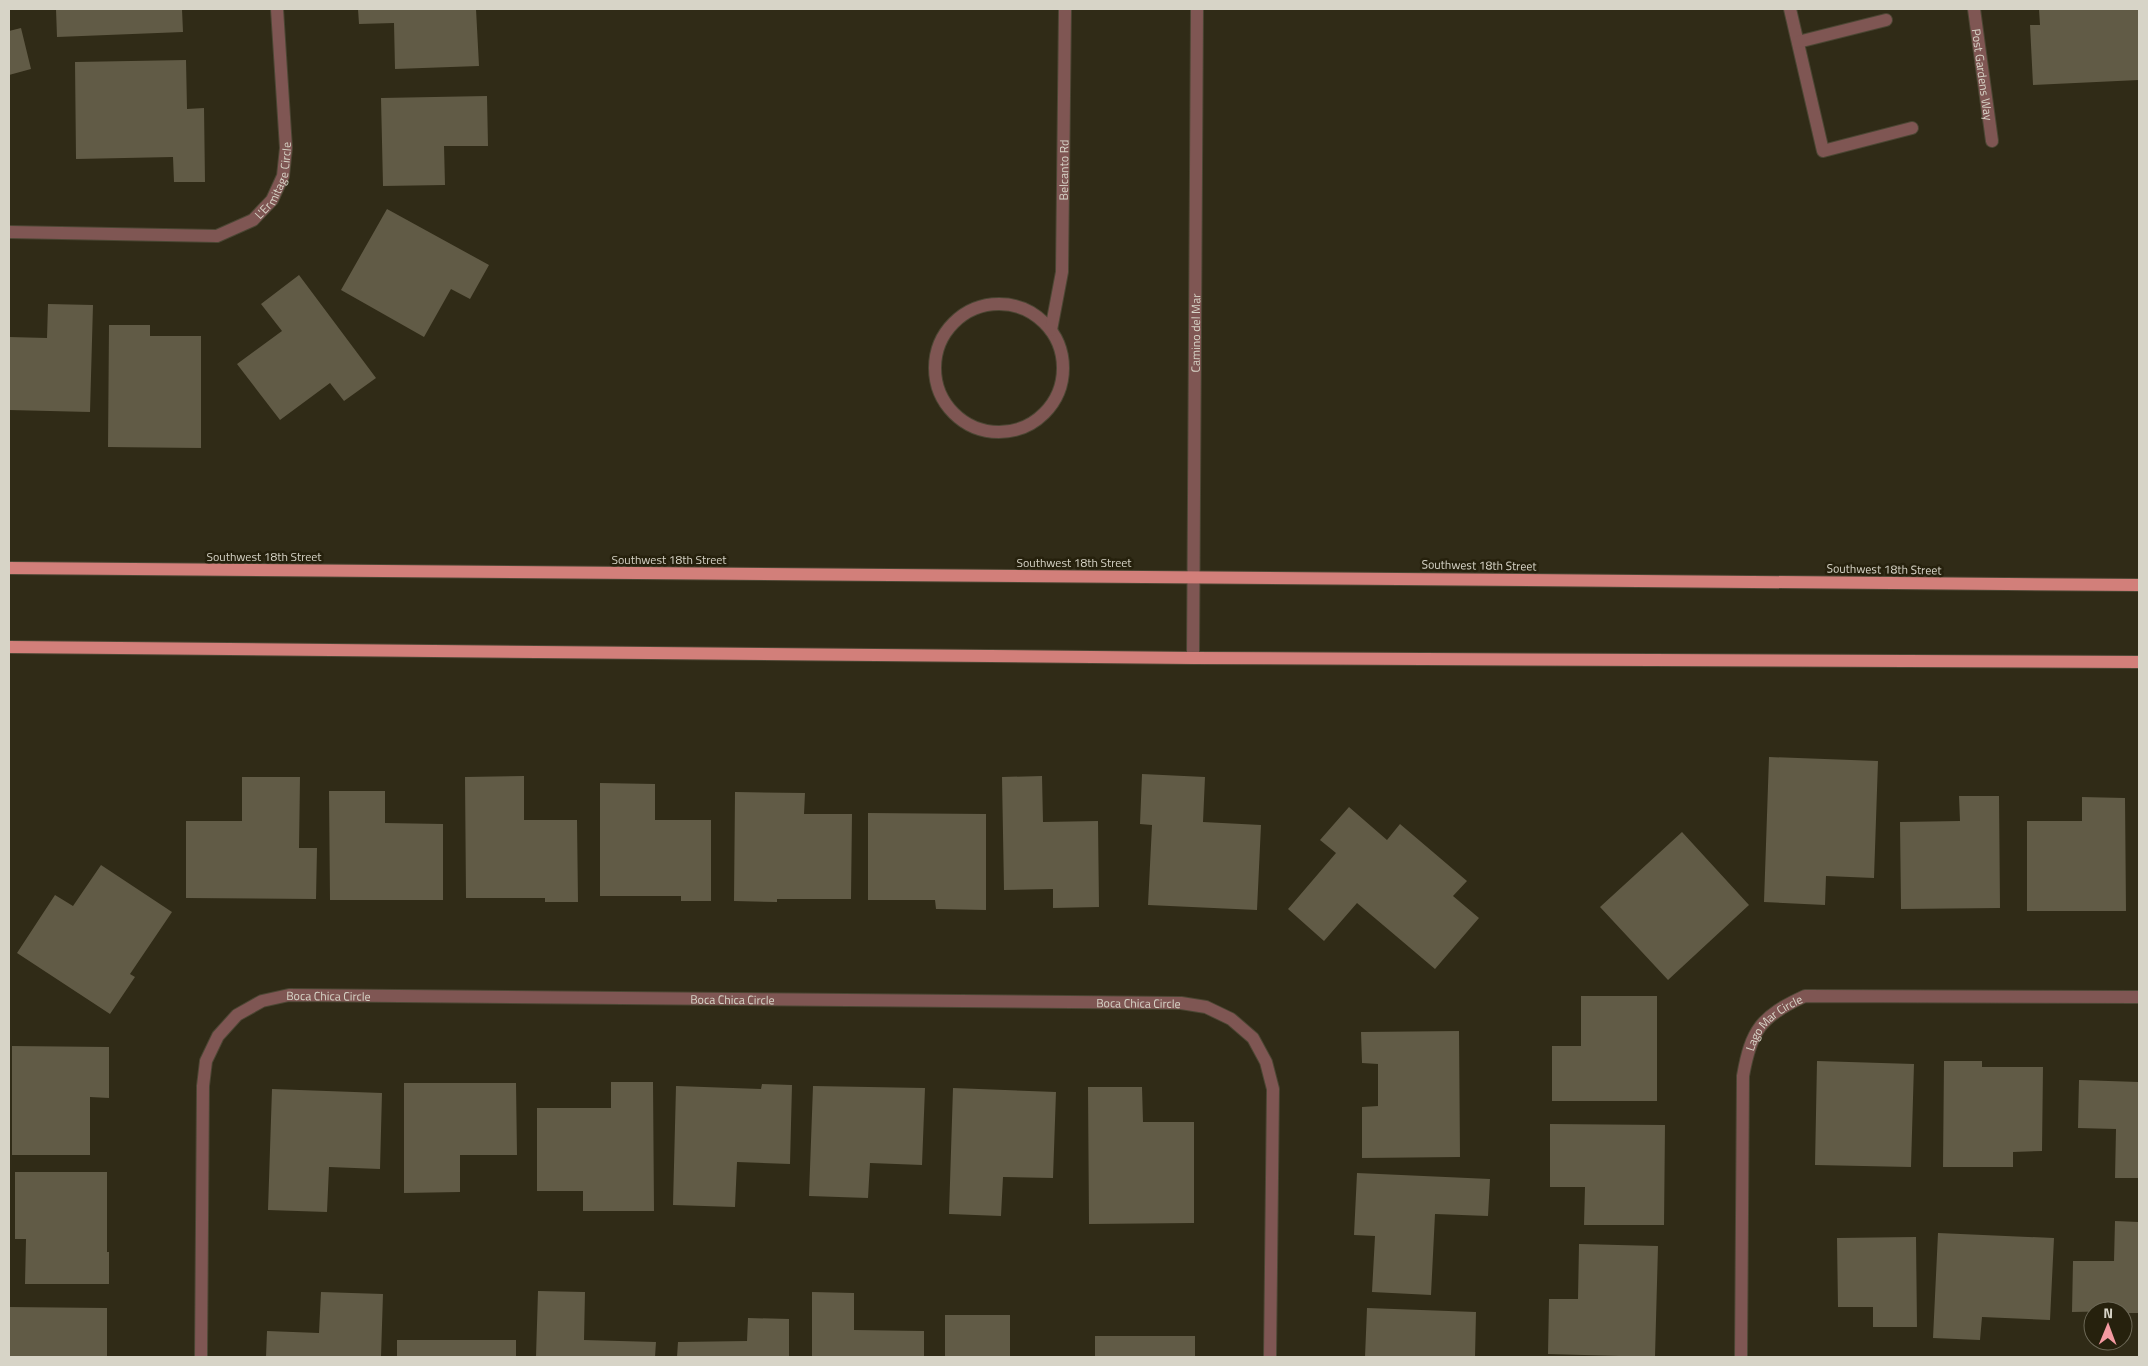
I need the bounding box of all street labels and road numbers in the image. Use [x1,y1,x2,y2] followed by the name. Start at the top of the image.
[1967,27,1999,122] street label: Post Gardens Way
[1053,140,1073,201] street label: Belcanto Rd
[250,141,295,223] street label: L'Ermitage Circle
[1185,294,1205,372] street label: Camino del Mar
[206,547,322,566] street label: Southwest 18th Street
[611,550,727,569] street label: Southwest 18th Street
[1016,553,1132,572] street label: Southwest 18th Street
[1421,554,1537,576] street label: Southwest 18th Street
[1826,558,1942,580] street label: Southwest 18th Street
[286,985,371,1005] street label: Boca Chica Circle
[690,989,775,1009] street label: Boca Chica Circle
[1740,989,1805,1053] street label: Lago Mar Circle
[1096,993,1181,1012] street label: Boca Chica Circle

